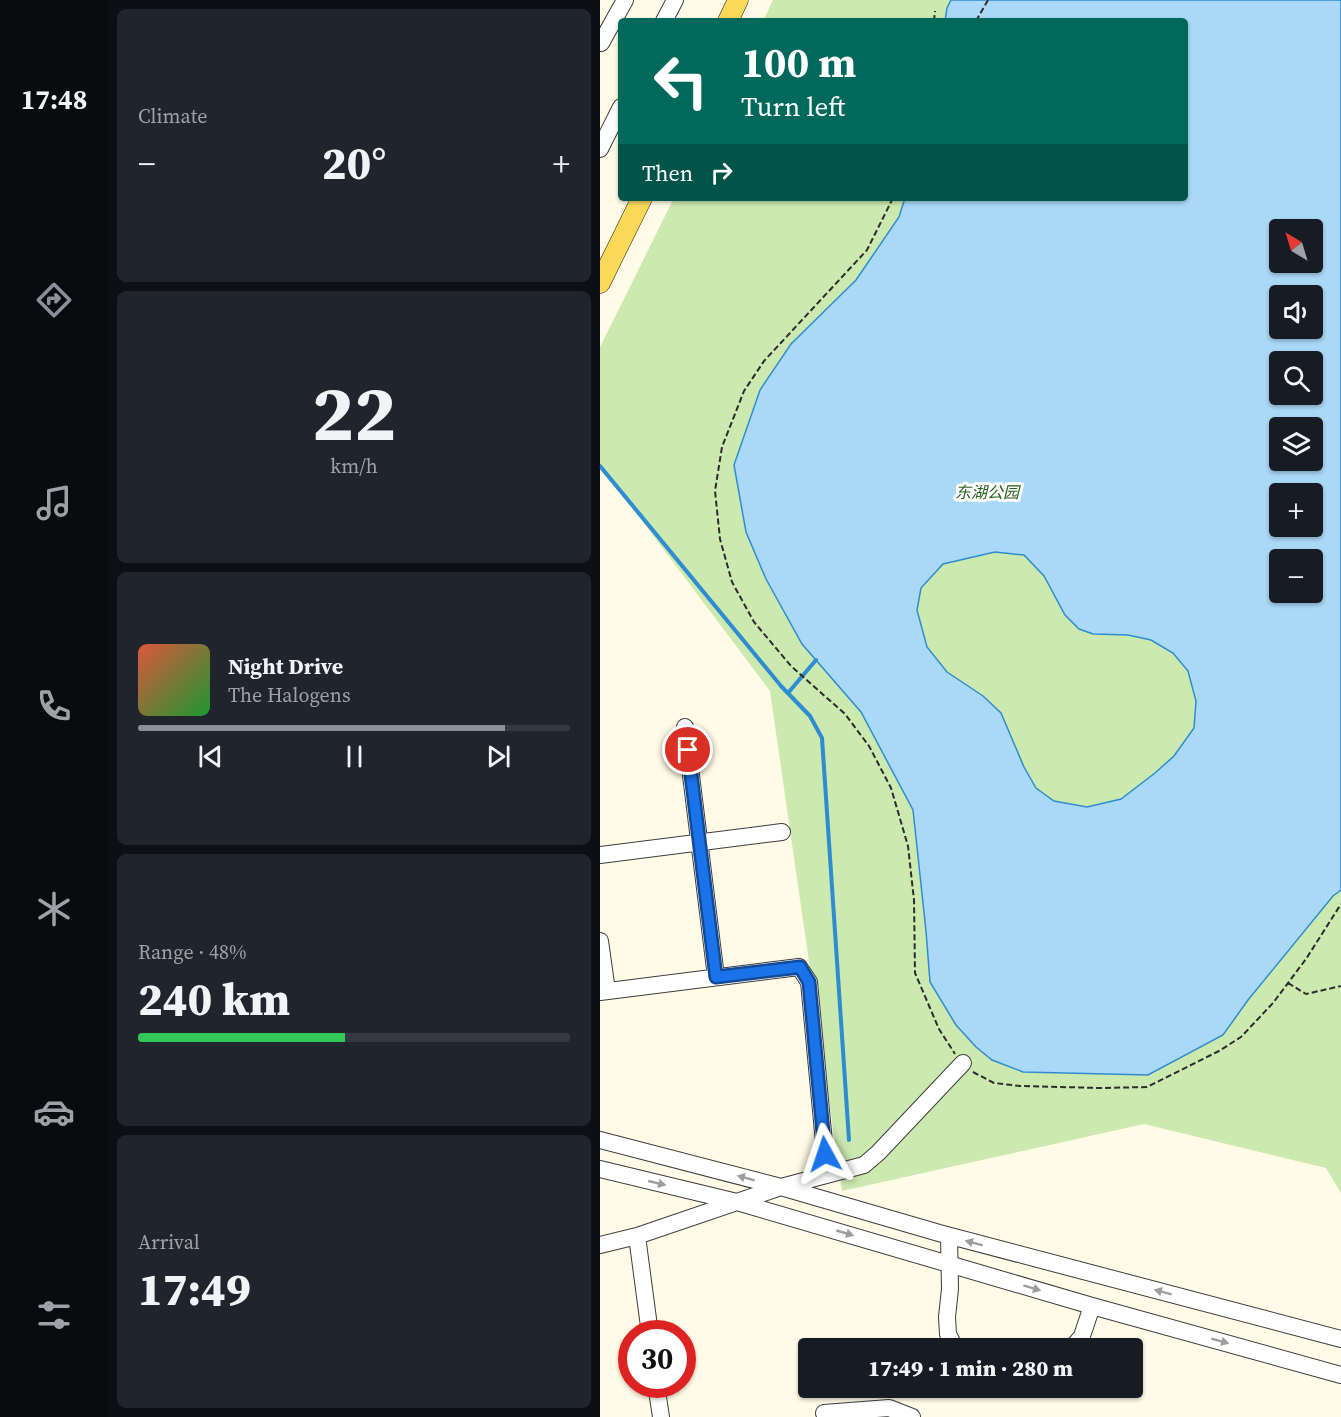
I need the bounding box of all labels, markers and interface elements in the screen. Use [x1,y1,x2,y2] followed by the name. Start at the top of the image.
[741,33,856,91] text: 100 m
[642,42,720,120] icon: left
[21,81,87,118] text: 17:48
[741,88,845,125] text: Turn left
[138,102,207,130] text: Climate
[322,132,386,194] text: 20°
[138,141,156,186] text: −
[552,141,570,186] text: +
[705,156,738,189] icon: right
[642,158,693,188] text: Then
[1269,219,1323,273] north arrow
[1269,219,1323,603] map controls
[33,279,75,321] icon: directions
[1269,285,1323,339] button: sound
[1269,351,1323,405] button: search
[312,359,396,466] text: 22
[1269,417,1323,471] button: layers
[330,452,378,480] text: km/h
[955,481,1021,503] park label: 东湖公园
[33,482,75,524] icon: music
[1269,483,1323,537] button: +
[1269,549,1323,603] button: −
[228,651,343,681] text: Night Drive
[228,681,351,709] text: The Halogens
[33,685,75,727] icon: phone
[662,724,713,775] pin
[671,733,704,766] icon: arrive
[194,740,227,773] icon: previous
[338,740,371,773] icon: pause
[482,740,515,773] icon: next
[33,888,75,930] icon: climate
[138,938,247,966] text: Range · 48%
[138,968,290,1030] text: 240 km
[33,1091,75,1133] icon: car
[793,1122,857,1186] position arrow
[737,1172,755,1182] one-way arrow
[648,1178,666,1188] one-way arrow
[138,1228,200,1256] text: Arrival
[836,1229,854,1238] one-way arrow
[965,1237,983,1247] one-way arrow
[138,1258,251,1320] text: 17:49
[1023,1284,1041,1293] one-way arrow
[1153,1287,1172,1297] one-way arrow
[33,1294,75,1336] icon: filters
[618,1320,696,1398] speed limit sign: 30
[1211,1337,1229,1346] one-way arrow
[868,1353,1073,1383] text: 17:49 · 1 min · 280 m

